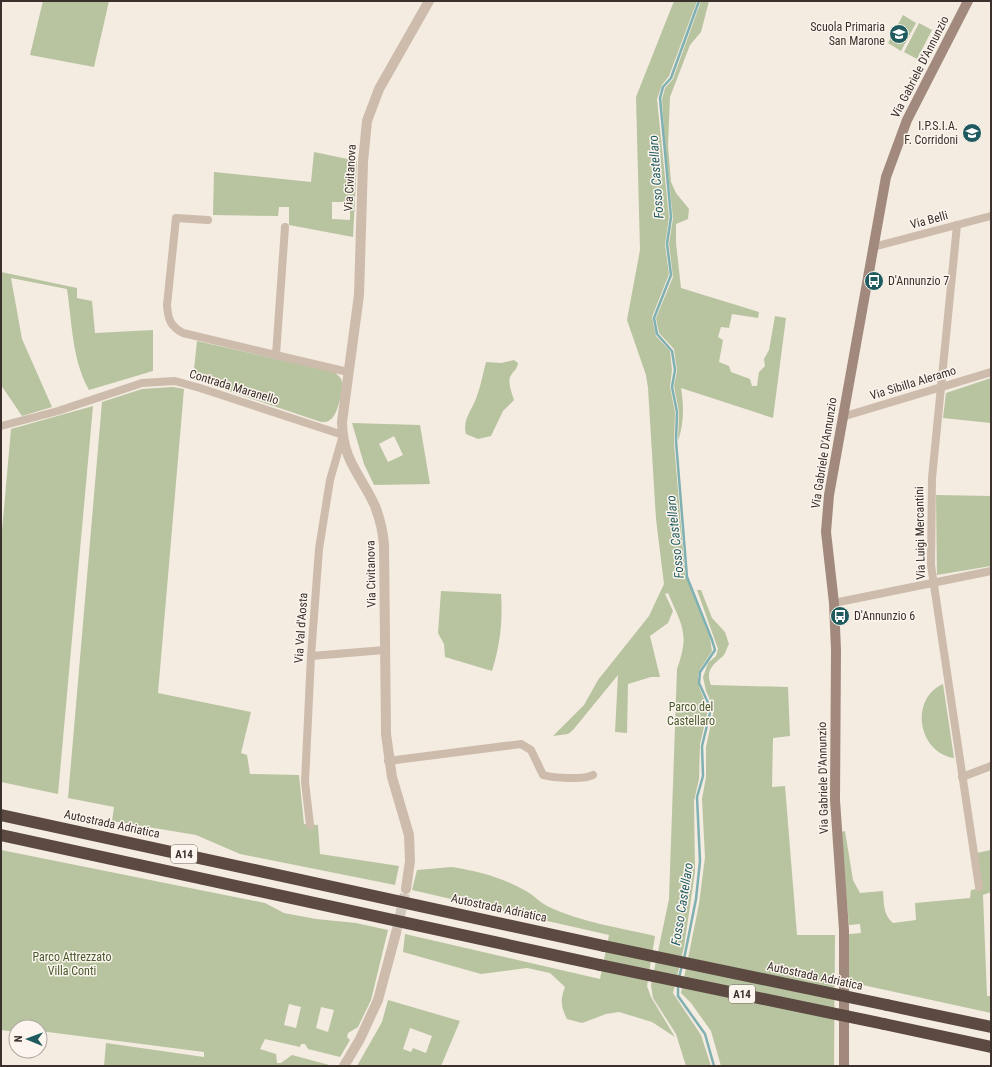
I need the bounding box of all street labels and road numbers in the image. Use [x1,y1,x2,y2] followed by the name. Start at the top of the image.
[888,14,952,120] street label: Via Gabriele D'Annunzio
[341,144,359,212] street label: Via Civitanova
[909,208,949,232] street label: Via Belli
[868,363,958,403] street label: Via Sibilla Aleramo
[188,367,280,407] street label: Contrada Maranello
[808,396,840,510] street label: Via Gabriele D'Annunzio
[912,486,928,580] street label: Via Luigi Mercantini
[363,540,379,608] street label: Via Civitanova
[292,592,310,664] street label: Via Val d'Aosta
[815,722,831,834] street label: Via Gabriele D'Annunzio
[63,807,161,841] street label: Autostrada Adriatica
[171,845,197,863] road number: A14
[450,891,548,925] street label: Autostrada Adriatica
[766,959,864,993] street label: Autostrada Adriatica
[729,985,755,1003] road number: A14

